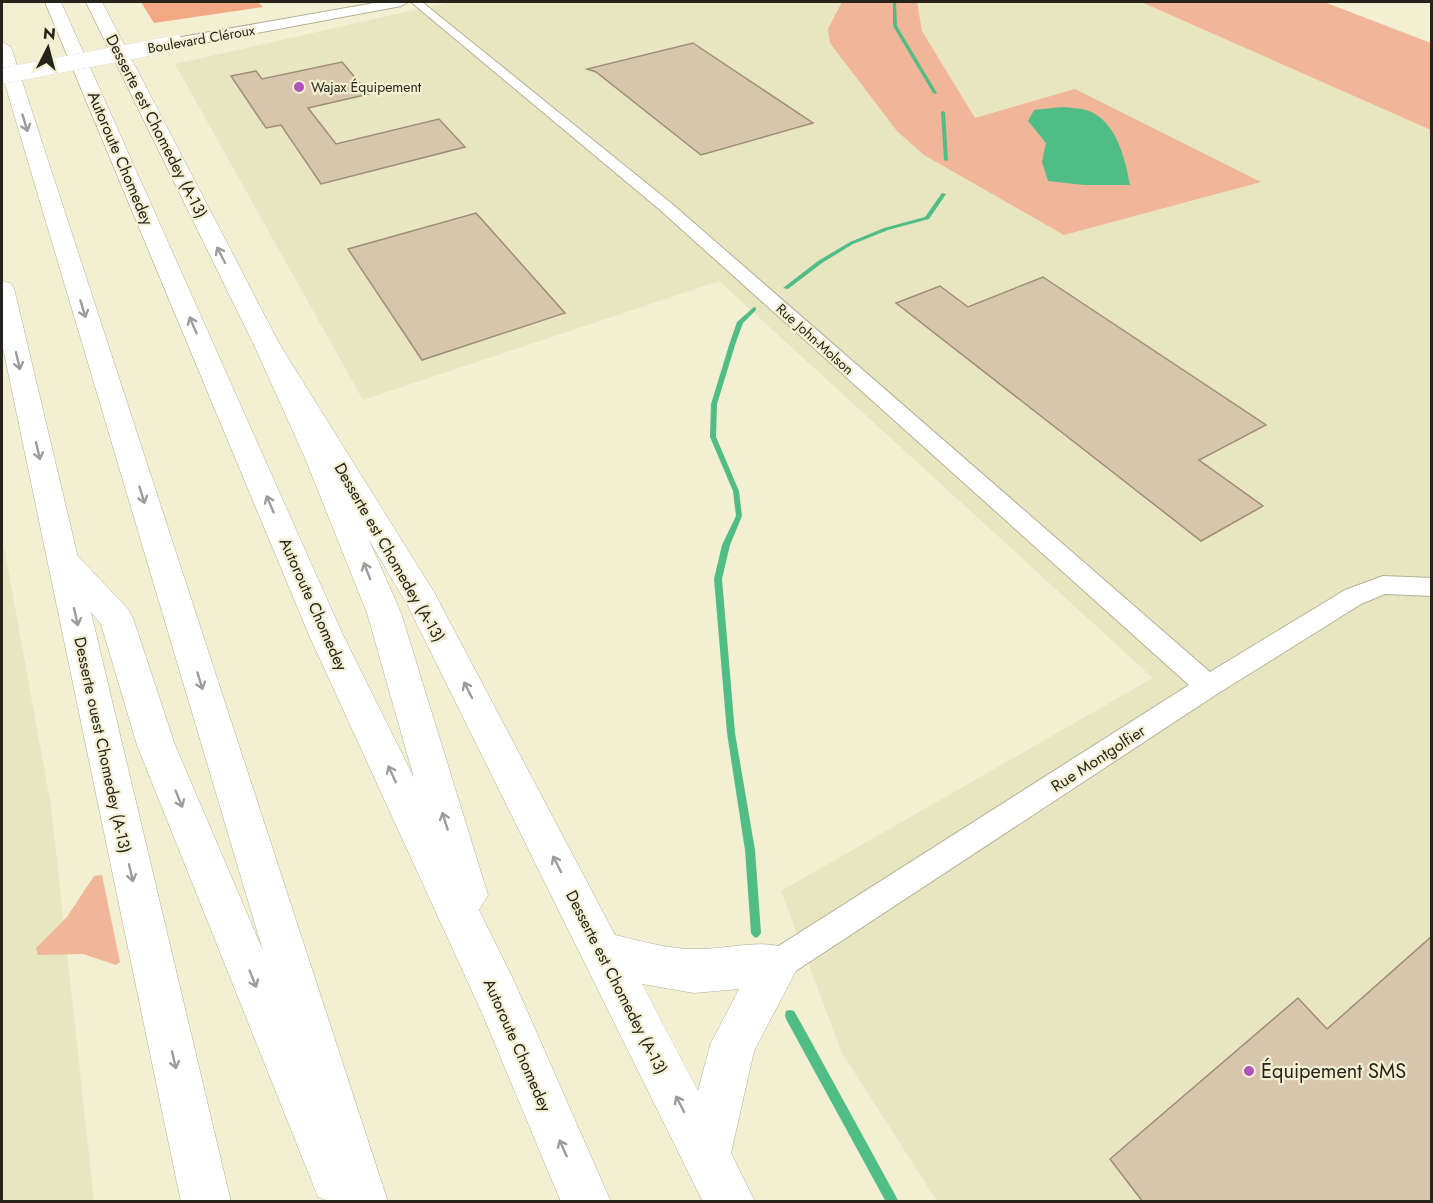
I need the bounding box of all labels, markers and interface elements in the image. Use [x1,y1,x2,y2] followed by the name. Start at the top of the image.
[18,18,78,78] north arrow
[146,20,256,58] street label: Boulevard Cléroux
[42,21,57,46] text: N
[100,30,213,222] street label: Desserte est Chomedey (A-13)
[311,77,422,97] place label: Wajax Équipement
[292,80,306,94] marker: Wajax Équipement
[82,88,160,230] street label: Autoroute Chomedey
[20,113,31,132] one-way arrow
[215,246,227,264] one-way arrow
[78,299,89,318] one-way arrow
[772,299,858,379] street label: Rue John-Molson
[187,316,198,334] one-way arrow
[13,351,25,370] one-way arrow
[33,441,45,460] one-way arrow
[329,458,450,646] street label: Desserte est Chomedey (A-13)
[137,485,148,504] one-way arrow
[264,495,276,513] one-way arrow
[274,534,354,675] street label: Autoroute Chomedey
[361,562,372,580] one-way arrow
[70,607,82,626] one-way arrow
[68,635,137,855] street label: Desserte ouest Chomedey (A-13)
[195,671,206,690] one-way arrow
[462,682,473,700] one-way arrow
[1047,719,1150,798] street label: Rue Montgolfier
[385,765,397,783] one-way arrow
[174,789,185,808] one-way arrow
[439,811,450,830] one-way arrow
[550,855,562,873] one-way arrow
[126,863,138,882] one-way arrow
[560,886,673,1078] street label: Desserte est Chomedey (A-13)
[248,969,259,988] one-way arrow
[478,975,558,1116] street label: Autoroute Chomedey
[169,1049,180,1069] one-way arrow
[1261,1057,1406,1086] place label: Équipement SMS
[1242,1064,1256,1078] marker: Équipement SMS
[673,1095,685,1113] one-way arrow
[557,1139,568,1157] one-way arrow

